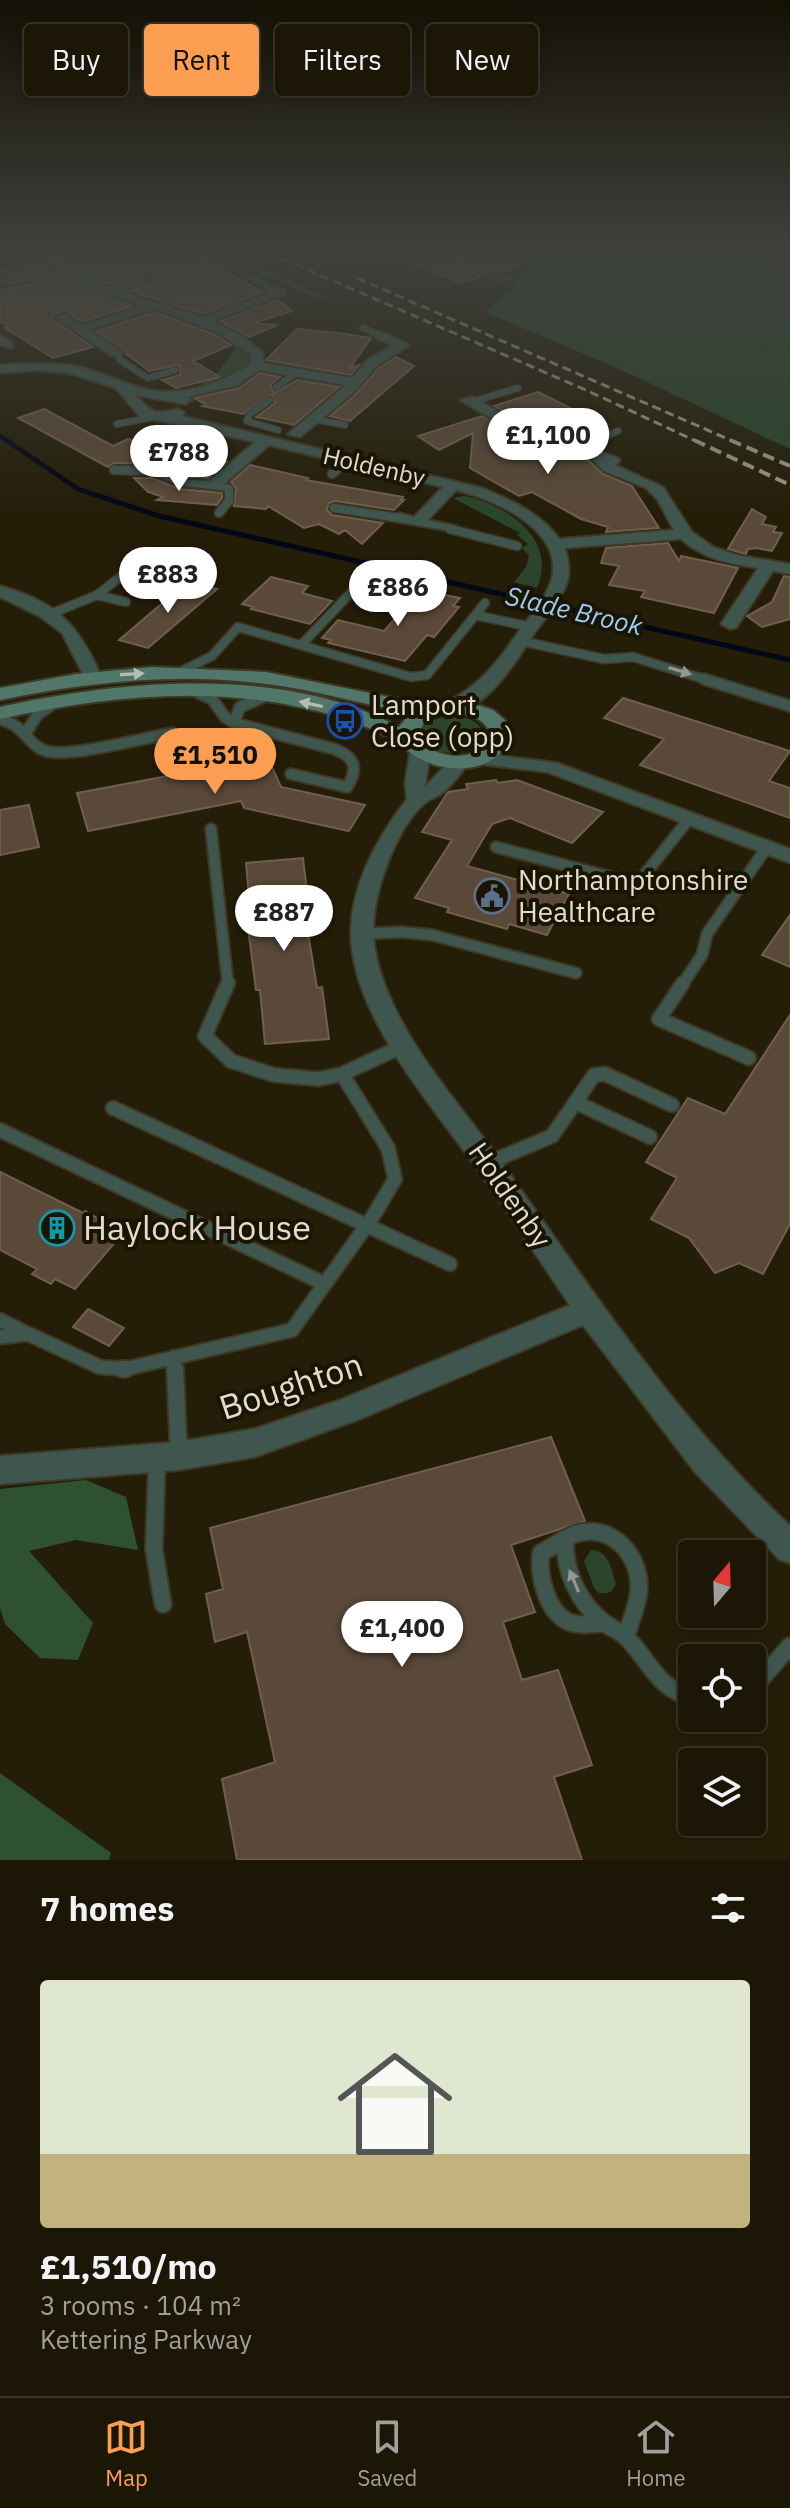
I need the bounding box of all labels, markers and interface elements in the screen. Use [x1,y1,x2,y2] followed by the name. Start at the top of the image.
[24,24,128,96] chip: Buy
[144,24,259,96] chip: Rent
[275,24,410,96] chip: Filters
[426,24,538,96] chip: New
[483,408,613,476] pin: £1,100
[505,417,591,451] text: £1,100
[132,425,226,493] pin: £788
[148,434,210,468] text: £788
[320,439,428,493] street label: Holdenby
[121,547,215,615] pin: £883
[137,556,199,590] text: £883
[351,560,445,628] pin: £886
[367,569,429,603] text: £886
[503,578,646,642] water label: Slade Brook
[668,666,692,678] one-way arrow
[120,667,145,680] one-way arrow
[371,686,514,755] place label: Lamport Close (opp)
[298,697,323,710] one-way arrow
[326,702,364,740] bus stop icon: Lamport Close (opp)
[150,728,280,796] pin: £1,510
[172,737,258,771] text: £1,510
[518,861,748,930] place label: Northamptonshire Healthcare
[473,877,511,915] public building icon: Northamptonshire Healthcare
[237,885,331,953] pin: £887
[253,894,315,928] text: £887
[461,1135,560,1255] street label: Holdenby
[83,1205,311,1249] place label: Haylock House
[38,1209,76,1247] building icon: Haylock House
[214,1341,368,1429] street label: Boughton
[678,1540,766,1628] north arrow
[678,1540,766,1836] map controls
[568,1569,581,1593] one-way arrow
[337,1601,467,1669] pin: £1,400
[359,1610,445,1644] text: £1,400
[678,1644,766,1732] button: locate
[678,1748,766,1836] button: layers
[40,1886,175,1930] text: 7 homes
[706,1886,750,1930] icon: filters
[323,2032,467,2176] icon: home
[40,2244,217,2288] text: £1,510/mo
[40,2288,241,2322] text: 3 rooms · 104 m²
[40,2322,252,2356] text: Kettering Parkway
[104,2415,148,2492] tab: Map
[357,2415,417,2492] tab: Saved
[626,2415,685,2492] tab: Home

